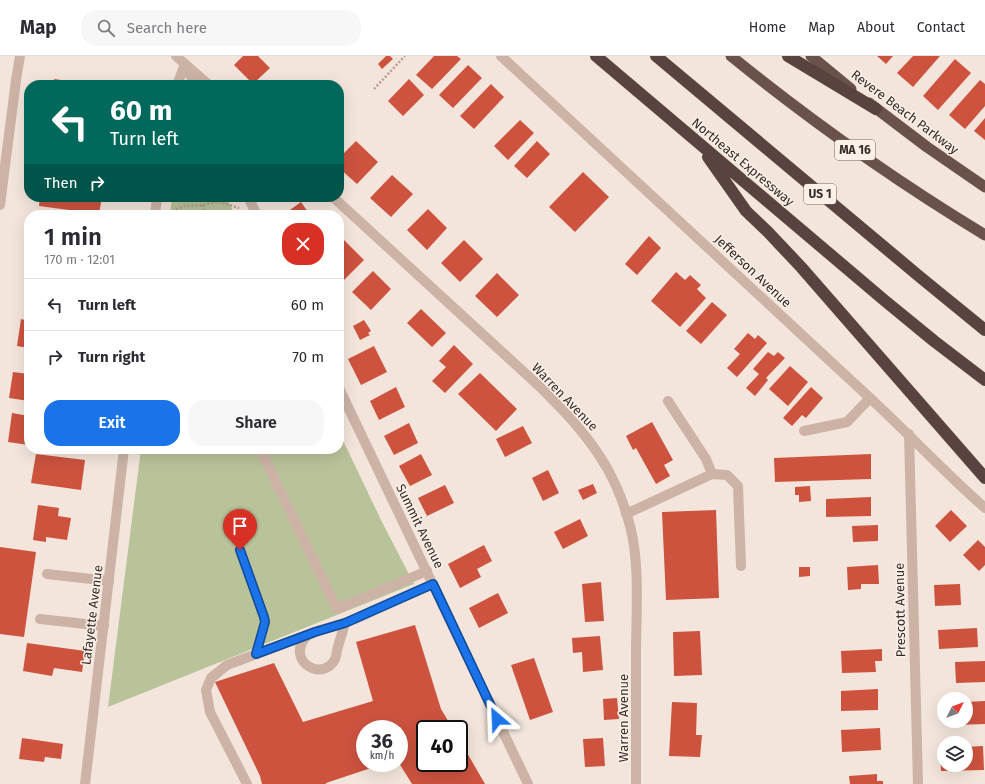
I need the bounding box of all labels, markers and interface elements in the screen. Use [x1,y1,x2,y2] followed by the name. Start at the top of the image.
[81,10,361,46] search box
[20,16,57,39] text: Map
[95,17,117,39] icon: search
[127,19,207,37] text: Search here
[749,19,786,36] text: Home
[808,19,835,36] text: Map
[857,19,895,36] text: About
[917,19,965,36] text: Contact
[848,67,962,158] street label: Revere Beach Parkway
[110,94,172,127] text: 60 m
[44,96,96,148] icon: left
[689,115,798,210] street label: Northeast Expressway
[110,128,179,150] text: Turn left
[835,140,875,160] road number: MA 16
[86,172,108,194] icon: right
[44,174,78,192] text: Then
[804,184,836,204] road number: US 1
[44,223,102,251] text: 1 min
[282,223,324,265] button: close
[712,232,794,310] street label: Jefferson Avenue
[44,252,115,267] text: 170 m · 12:01
[44,294,66,316] icon: left
[78,296,136,314] text: Turn left
[291,296,324,314] text: 60 m
[44,346,66,368] icon: right
[78,348,145,366] text: Turn right
[292,348,324,366] text: 70 m
[529,360,601,434] street label: Warren Avenue
[44,400,180,446] button: Exit
[188,400,324,446] button: Share
[393,481,447,571] street label: Summit Avenue
[223,509,257,550] pin
[229,515,251,537] icon: arrive
[892,563,908,657] street label: Prescott Avenue
[78,564,106,666] street label: Lafayette Avenue
[616,674,631,762] street label: Warren Avenue
[937,692,973,728] north arrow
[937,692,973,772] map controls
[476,698,518,740] position arrow
[416,720,468,772] speed limit sign: 40
[371,729,393,753] text: 36
[937,736,973,772] button: layers
[370,750,394,762] text: km/h

